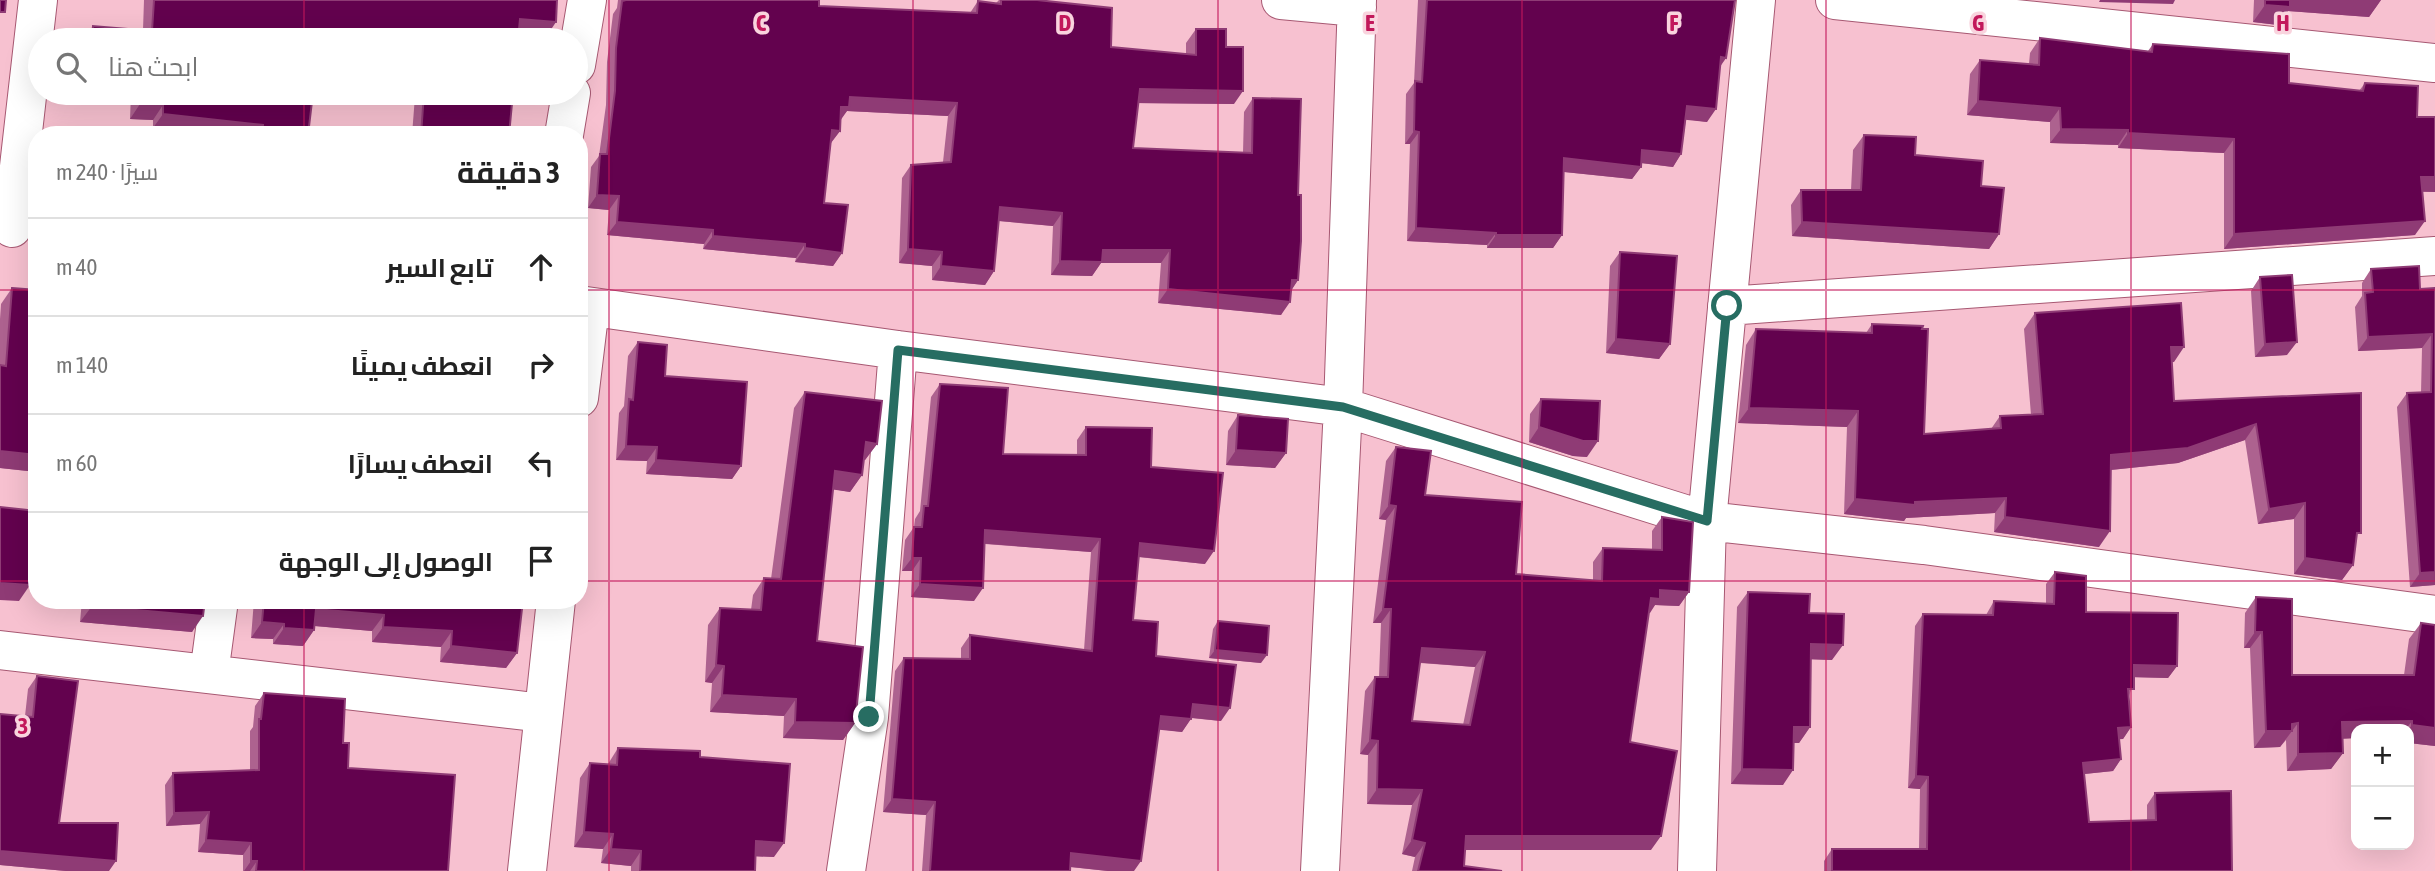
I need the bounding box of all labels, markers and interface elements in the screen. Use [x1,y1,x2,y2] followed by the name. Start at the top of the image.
[756,10,767,36] text: C
[1059,10,1072,36] text: D
[1365,10,1375,36] text: E
[1669,10,1679,36] text: F
[1972,10,1984,36] text: G
[2276,10,2290,36] text: H
[28,28,588,105] search box
[52,48,90,86] icon: search
[108,52,198,82] text: ابحث هنا
[457,155,560,189] text: 3 دقيقة
[56,159,158,185] text: سيرًا · 240 m
[522,248,560,286] icon: ahead
[386,253,493,283] text: تابع السير
[56,254,97,280] text: 40 m
[1711,290,1742,321] route start
[522,346,560,384] icon: right
[351,351,493,381] text: انعطف يمينًا
[56,352,108,378] text: 140 m
[522,444,560,482] icon: left
[348,449,493,479] text: انعطف يسارًا
[56,450,97,476] text: 60 m
[522,542,560,580] icon: arrive
[279,547,493,577] text: الوصول إلى الوجهة
[853,701,884,732] route end
[18,713,28,739] text: 3
[2351,724,2414,850] map controls
[2351,724,2414,787] button: +
[2351,787,2414,850] button: −

